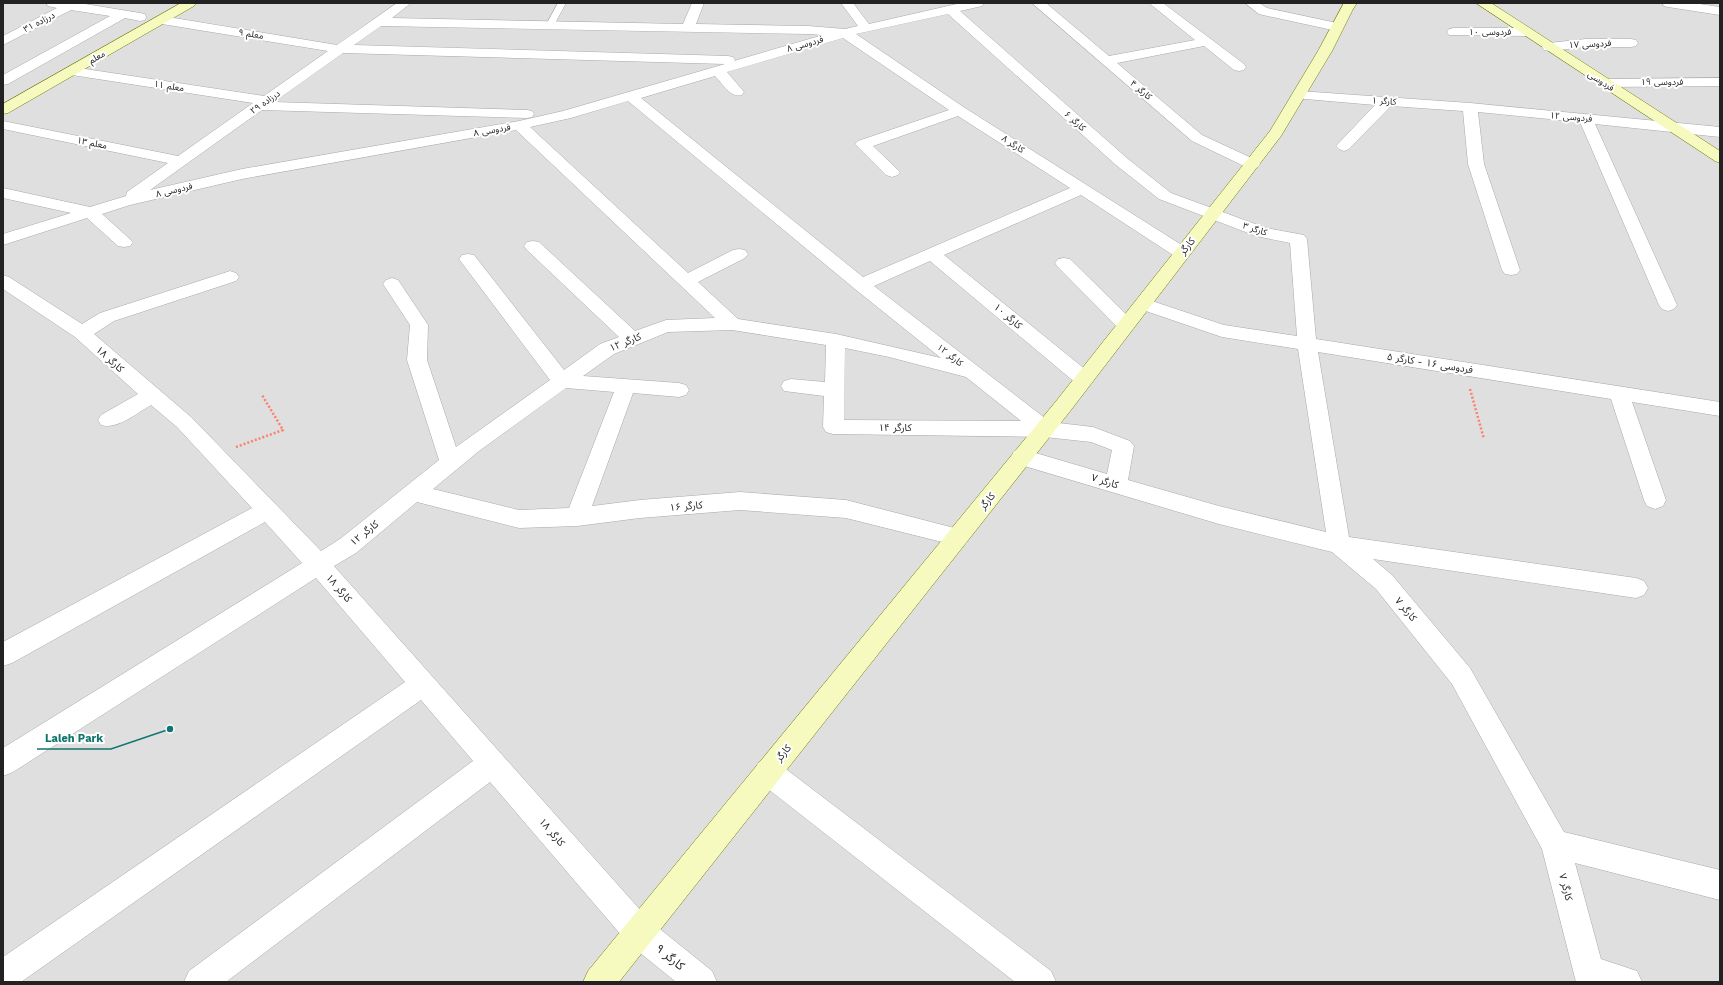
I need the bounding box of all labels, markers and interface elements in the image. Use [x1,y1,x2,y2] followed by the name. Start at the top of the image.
[22,10,57,35] street label: درزاده ۳۱
[237,27,265,43] street label: معلم ۹
[1469,27,1511,38] street label: فردوسی ۱۰
[786,34,825,55] street label: فردوسی ۸
[1568,38,1612,51] street label: فردوسی ۱۷
[87,48,108,67] street label: معلم
[1585,69,1616,94] street label: فردوسی
[1641,77,1683,88] street label: فردوسی ۱۹
[1128,78,1154,103] street label: کارگر ۴
[153,79,185,95] street label: معلم ۱۱
[248,88,282,117] street label: درزاده ۲۹
[1371,95,1397,108] street label: کارگر ۱
[1062,109,1088,134] street label: کارگر ۶
[1549,110,1593,125] street label: فردوسی ۱۲
[473,122,512,139] street label: فردوسی ۸
[999,133,1026,156] street label: کارگر ۸
[76,135,108,153] street label: معلم ۱۳
[155,181,194,200] street label: فردوسی ۸
[1241,220,1269,239] street label: کارگر ۳
[1176,235,1198,258] street label: کارگر
[991,301,1025,332] street label: کارگر ۱۰
[608,330,644,354] street label: کارگر ۱۲
[935,342,965,369] street label: کارگر ۱۲
[93,344,127,376] street label: کارگر ۱۸
[1386,351,1474,376] street label: فردوسی ۱۶ - کارگر ۵
[878,422,912,434] street label: کارگر ۱۴
[1090,472,1121,491] street label: کارگر ۷
[976,490,998,513] street label: کارگر
[669,499,704,514] street label: کارگر ۱۶
[348,518,382,549] street label: کارگر ۱۲
[323,572,355,605] street label: کارگر ۱۸
[1392,595,1420,624] street label: کارگر ۷
[37,726,111,749] callout: Laleh Park
[45,732,103,745] text: Laleh Park
[772,742,794,765] street label: کارگر
[536,816,568,849] street label: کارگر ۱۸
[1556,872,1575,903] street label: کارگر ۷
[653,941,688,973] street label: کارگر ۹

